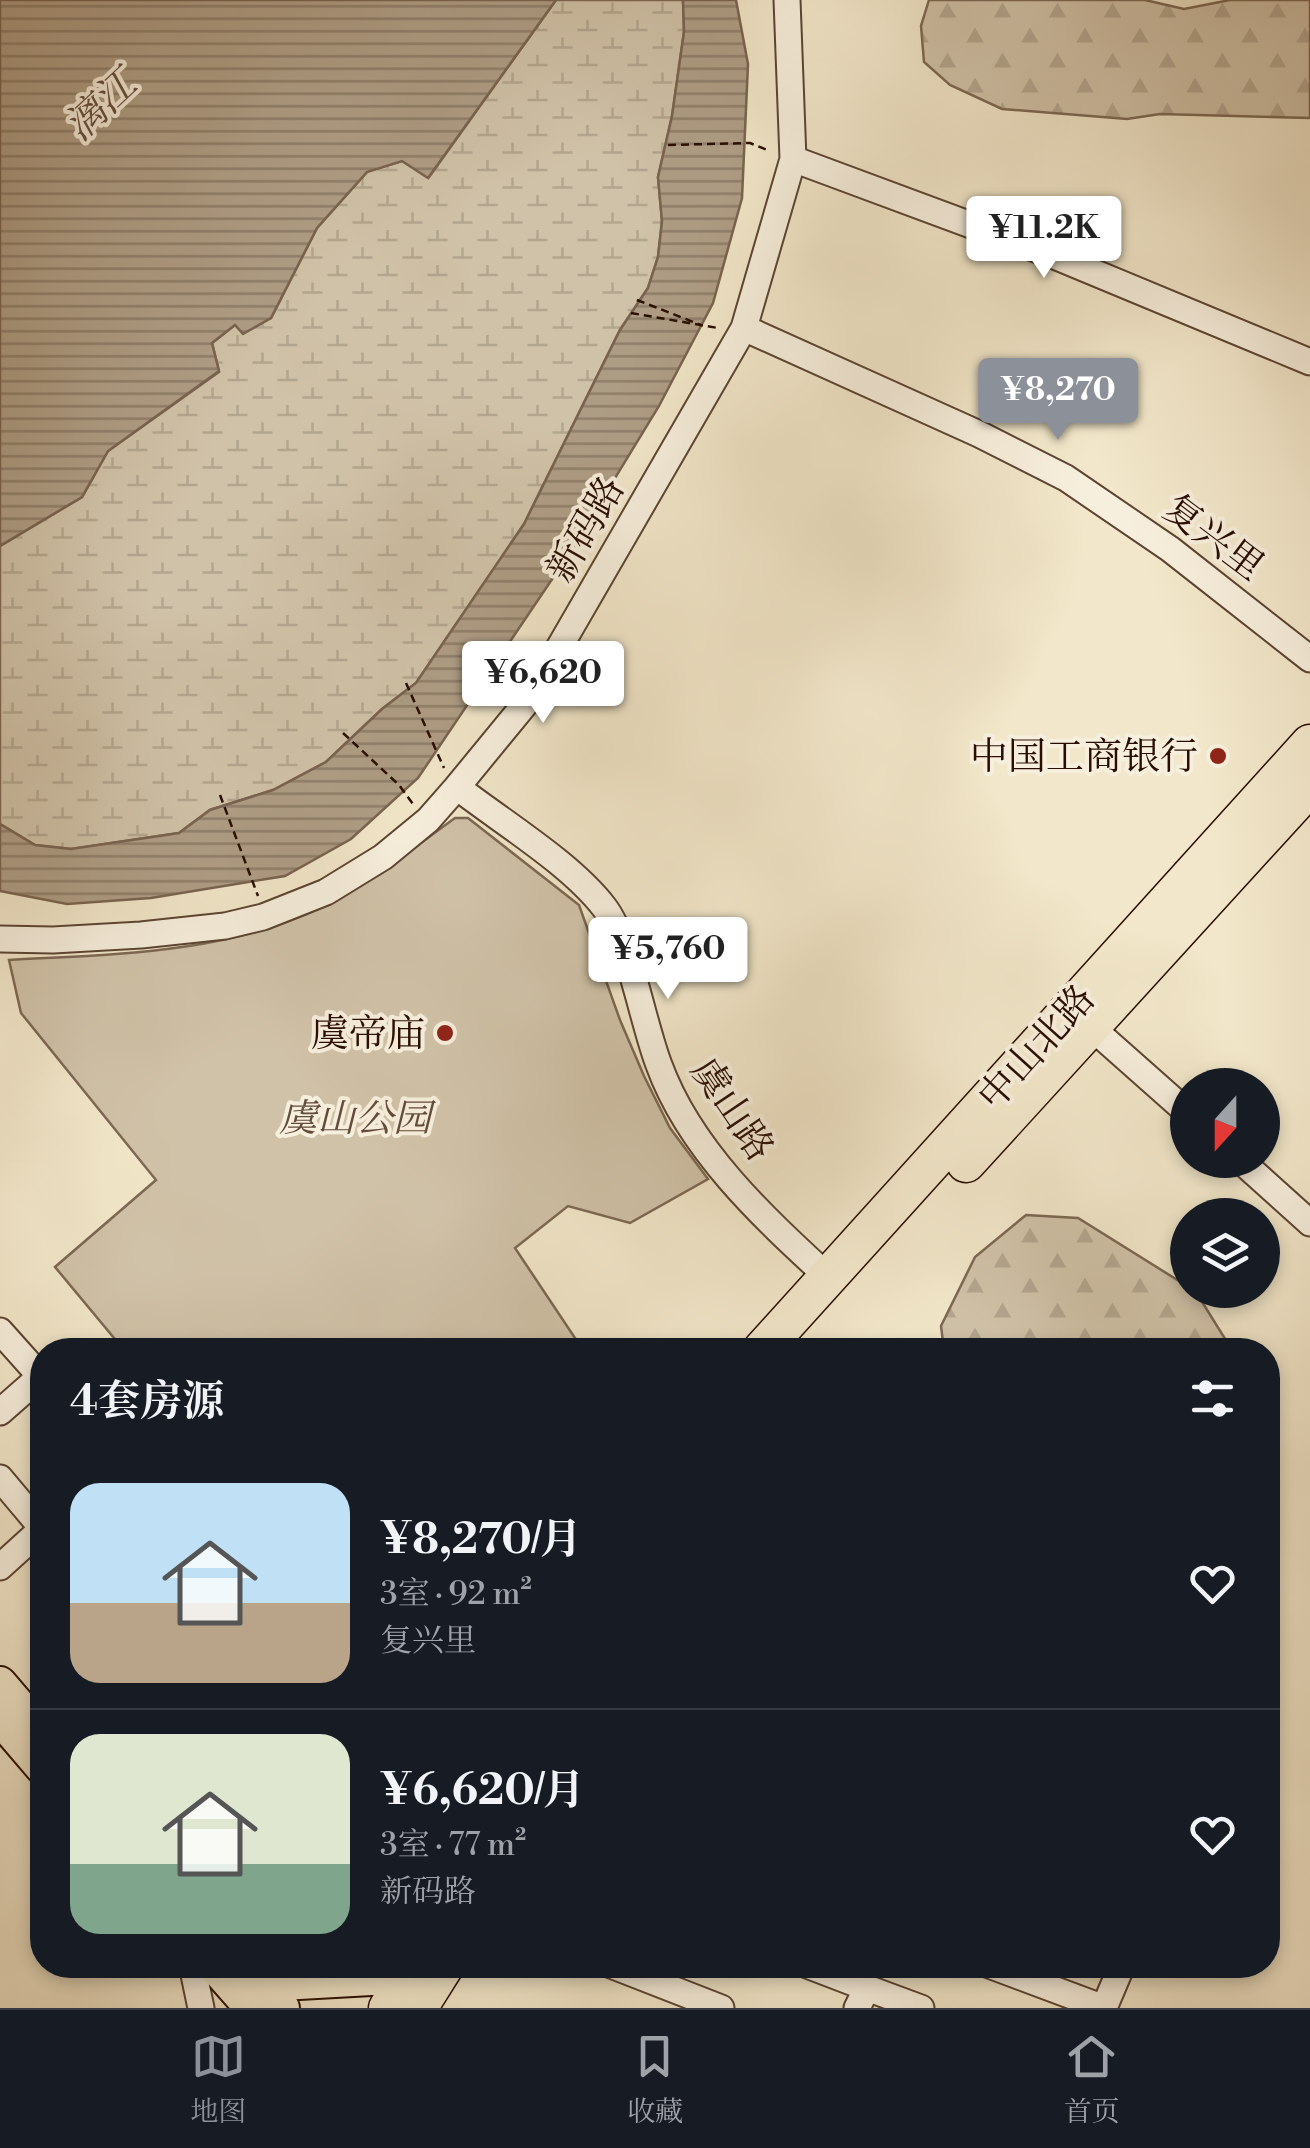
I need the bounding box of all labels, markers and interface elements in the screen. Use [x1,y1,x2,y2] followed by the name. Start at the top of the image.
[55,57,151,152] water label: 漓江
[963,196,1125,281] pin: ¥11.2K
[988,208,1100,248] text: ¥11.2K
[977,358,1139,443] pin: ¥8,270
[1000,370,1116,410] text: ¥8,270
[537,469,635,591] street label: 新码路
[1153,485,1273,591] street label: 复兴里
[462,641,624,726] pin: ¥6,620
[484,653,602,693] text: ¥6,620
[970,734,1198,781] place label: 中国工商银行
[1207,745,1229,767] marker: 中国工商银行
[587,917,749,1002] pin: ¥5,760
[610,929,726,969] text: ¥5,760
[969,976,1105,1120] street label: 中山北路
[311,1011,425,1058] place label: 虞帝庙
[434,1022,456,1044] marker: 虞帝庙
[680,1049,783,1170] street label: 虞山路
[1170,1068,1280,1178] north arrow
[1170,1068,1280,1308] map controls
[279,1096,437,1143] park label: 虞山公园
[1170,1198,1280,1308] button: layers
[1185,1371,1240,1426] icon: filters
[70,1376,224,1429] text: 4套房源
[380,1514,582,1567] text: ¥8,270/月
[150,1523,270,1643] icon: home
[1185,1556,1240,1611] icon: heart
[380,1574,532,1614] text: 3室 · 92 m²
[380,1621,476,1661] text: 复兴里
[380,1765,585,1818] text: ¥6,620/月
[150,1774,270,1894] icon: home
[1185,1807,1240,1862] icon: heart
[380,1825,526,1865] text: 3室 · 77 m²
[380,1872,476,1912] text: 新码路
[190,2029,246,2130] tab: 地图
[627,2029,683,2130] tab: 收藏
[1064,2029,1120,2130] tab: 首页

